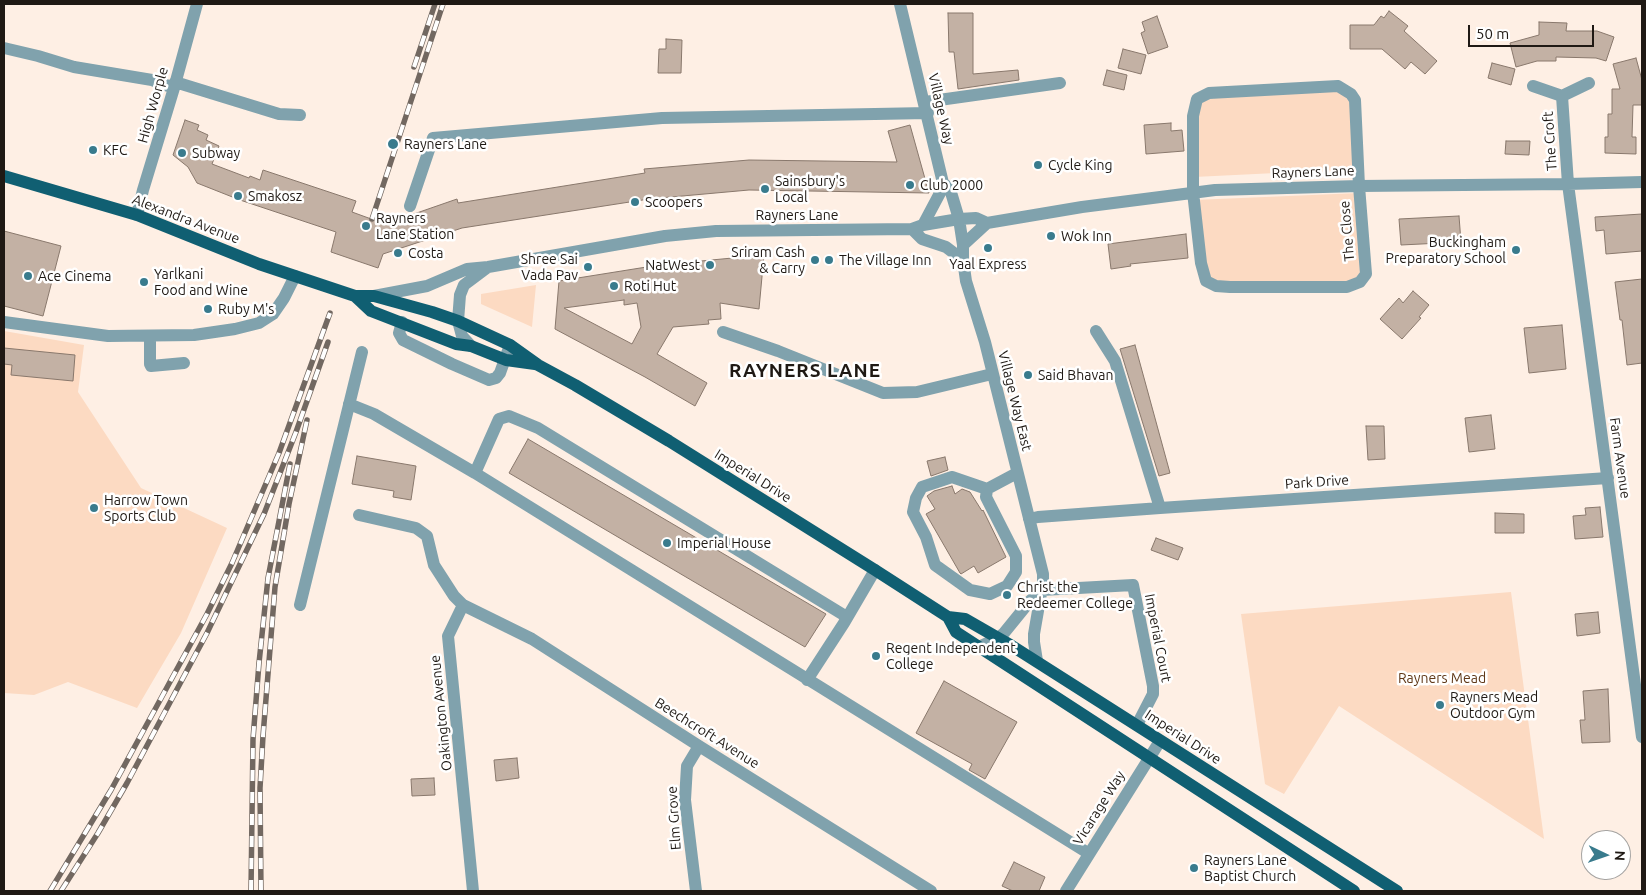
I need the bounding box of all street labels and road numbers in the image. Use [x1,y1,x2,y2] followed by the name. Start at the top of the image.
[134,65,172,145] street label: High Worple
[925,72,957,146] street label: Village Way
[1540,111,1560,171] street label: The Croft
[1271,162,1355,182] street label: Rayners Lane
[130,191,242,247] street label: Alexandra Avenue
[1336,200,1358,262] street label: The Close
[756,207,838,223] street label: Rayners Lane
[994,349,1036,453] street label: Village Way East
[1606,416,1634,500] street label: Farm Avenue
[711,446,795,506] street label: Imperial Drive
[1284,471,1350,493] street label: Park Drive
[1141,592,1175,684] street label: Imperial Court
[427,654,455,772] street label: Oakington Avenue
[652,694,762,772] street label: Beechcroft Avenue
[1142,706,1224,768] street label: Imperial Drive
[1069,768,1129,848] street label: Vicarage Way
[663,785,685,851] street label: Elm Grove

